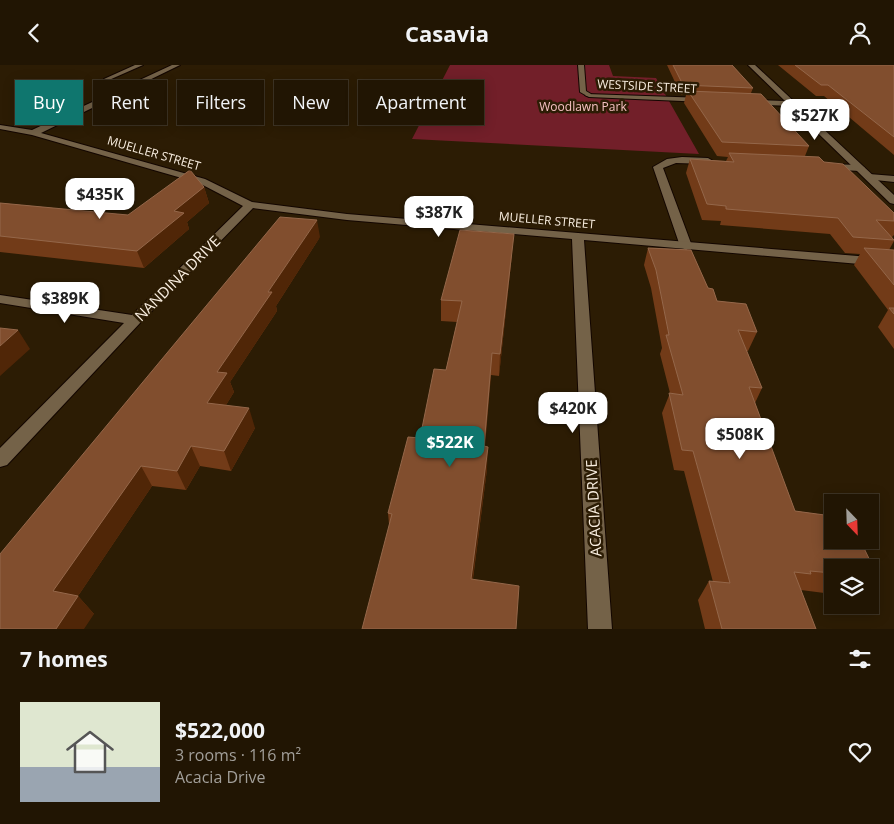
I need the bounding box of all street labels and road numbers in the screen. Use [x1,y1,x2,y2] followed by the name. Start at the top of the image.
[597,75,698,97] street label: WESTSIDE STREET
[105,132,203,175] street label: MUELLER STREET
[498,207,596,233] street label: MUELLER STREET
[130,231,224,325] street label: NANDINA DRIVE
[580,459,606,557] street label: ACACIA DRIVE

